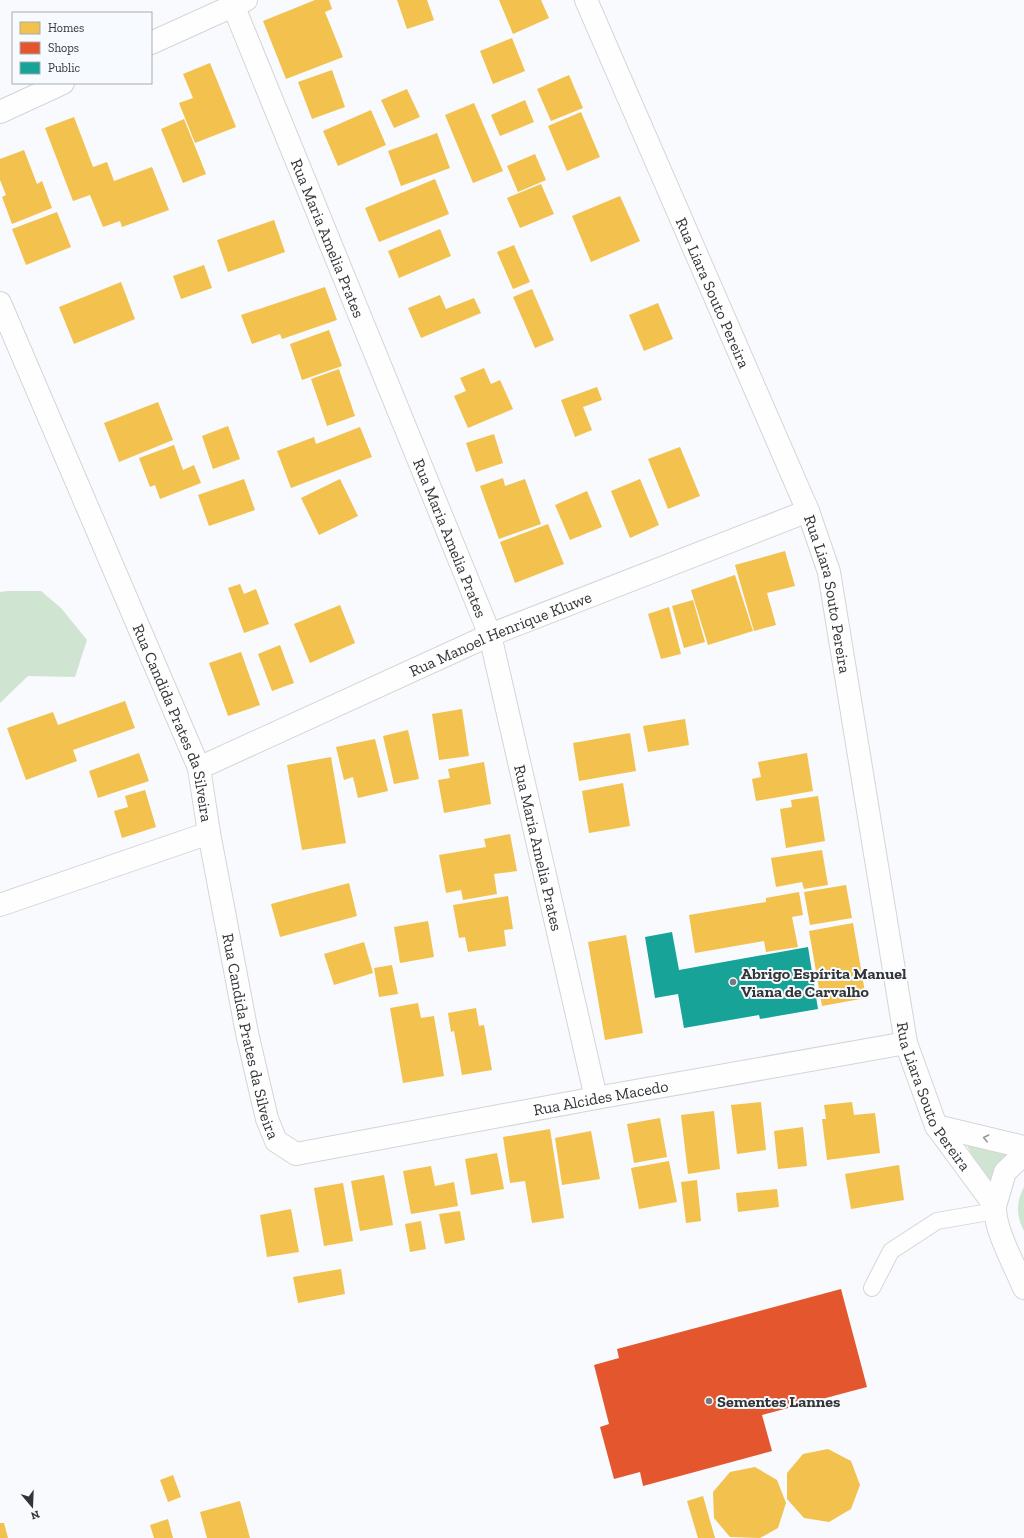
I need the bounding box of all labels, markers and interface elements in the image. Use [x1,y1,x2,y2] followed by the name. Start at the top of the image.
[12,12,152,84] legend
[48,21,84,35] text: Homes
[48,41,79,55] text: Shops
[48,61,81,75] text: Public
[287,156,369,320] street label: Rua Maria Amelia Prates
[672,214,754,371] street label: Rua Liara Souto Pereira
[410,456,491,620] street label: Rua Maria Amelia Prates
[801,512,855,675] street label: Rua Liara Souto Pereira
[406,587,594,680] street label: Rua Manoel Henrique Kluwe
[129,621,217,823] street label: Rua Candida Prates da Silveira
[510,763,567,933] street label: Rua Maria Amelia Prates
[219,932,284,1142] street label: Rua Candida Prates da Silveira
[741,964,907,1001] place label: Abrigo Espírita Manuel Viana de Carvalho
[728,977,738,987] marker: Abrigo Espírita Manuel Viana de Carvalho
[893,1021,975,1175] street label: Rua Liara Souto Pereira
[532,1076,670,1119] street label: Rua Alcides Macedo
[983,1135,989,1143] one-way arrow
[717,1392,840,1411] place label: Sementes Lannes
[704,1396,714,1406] marker: Sementes Lannes
[12,1486,52,1526] north arrow
[28,1507,41,1523] text: N

